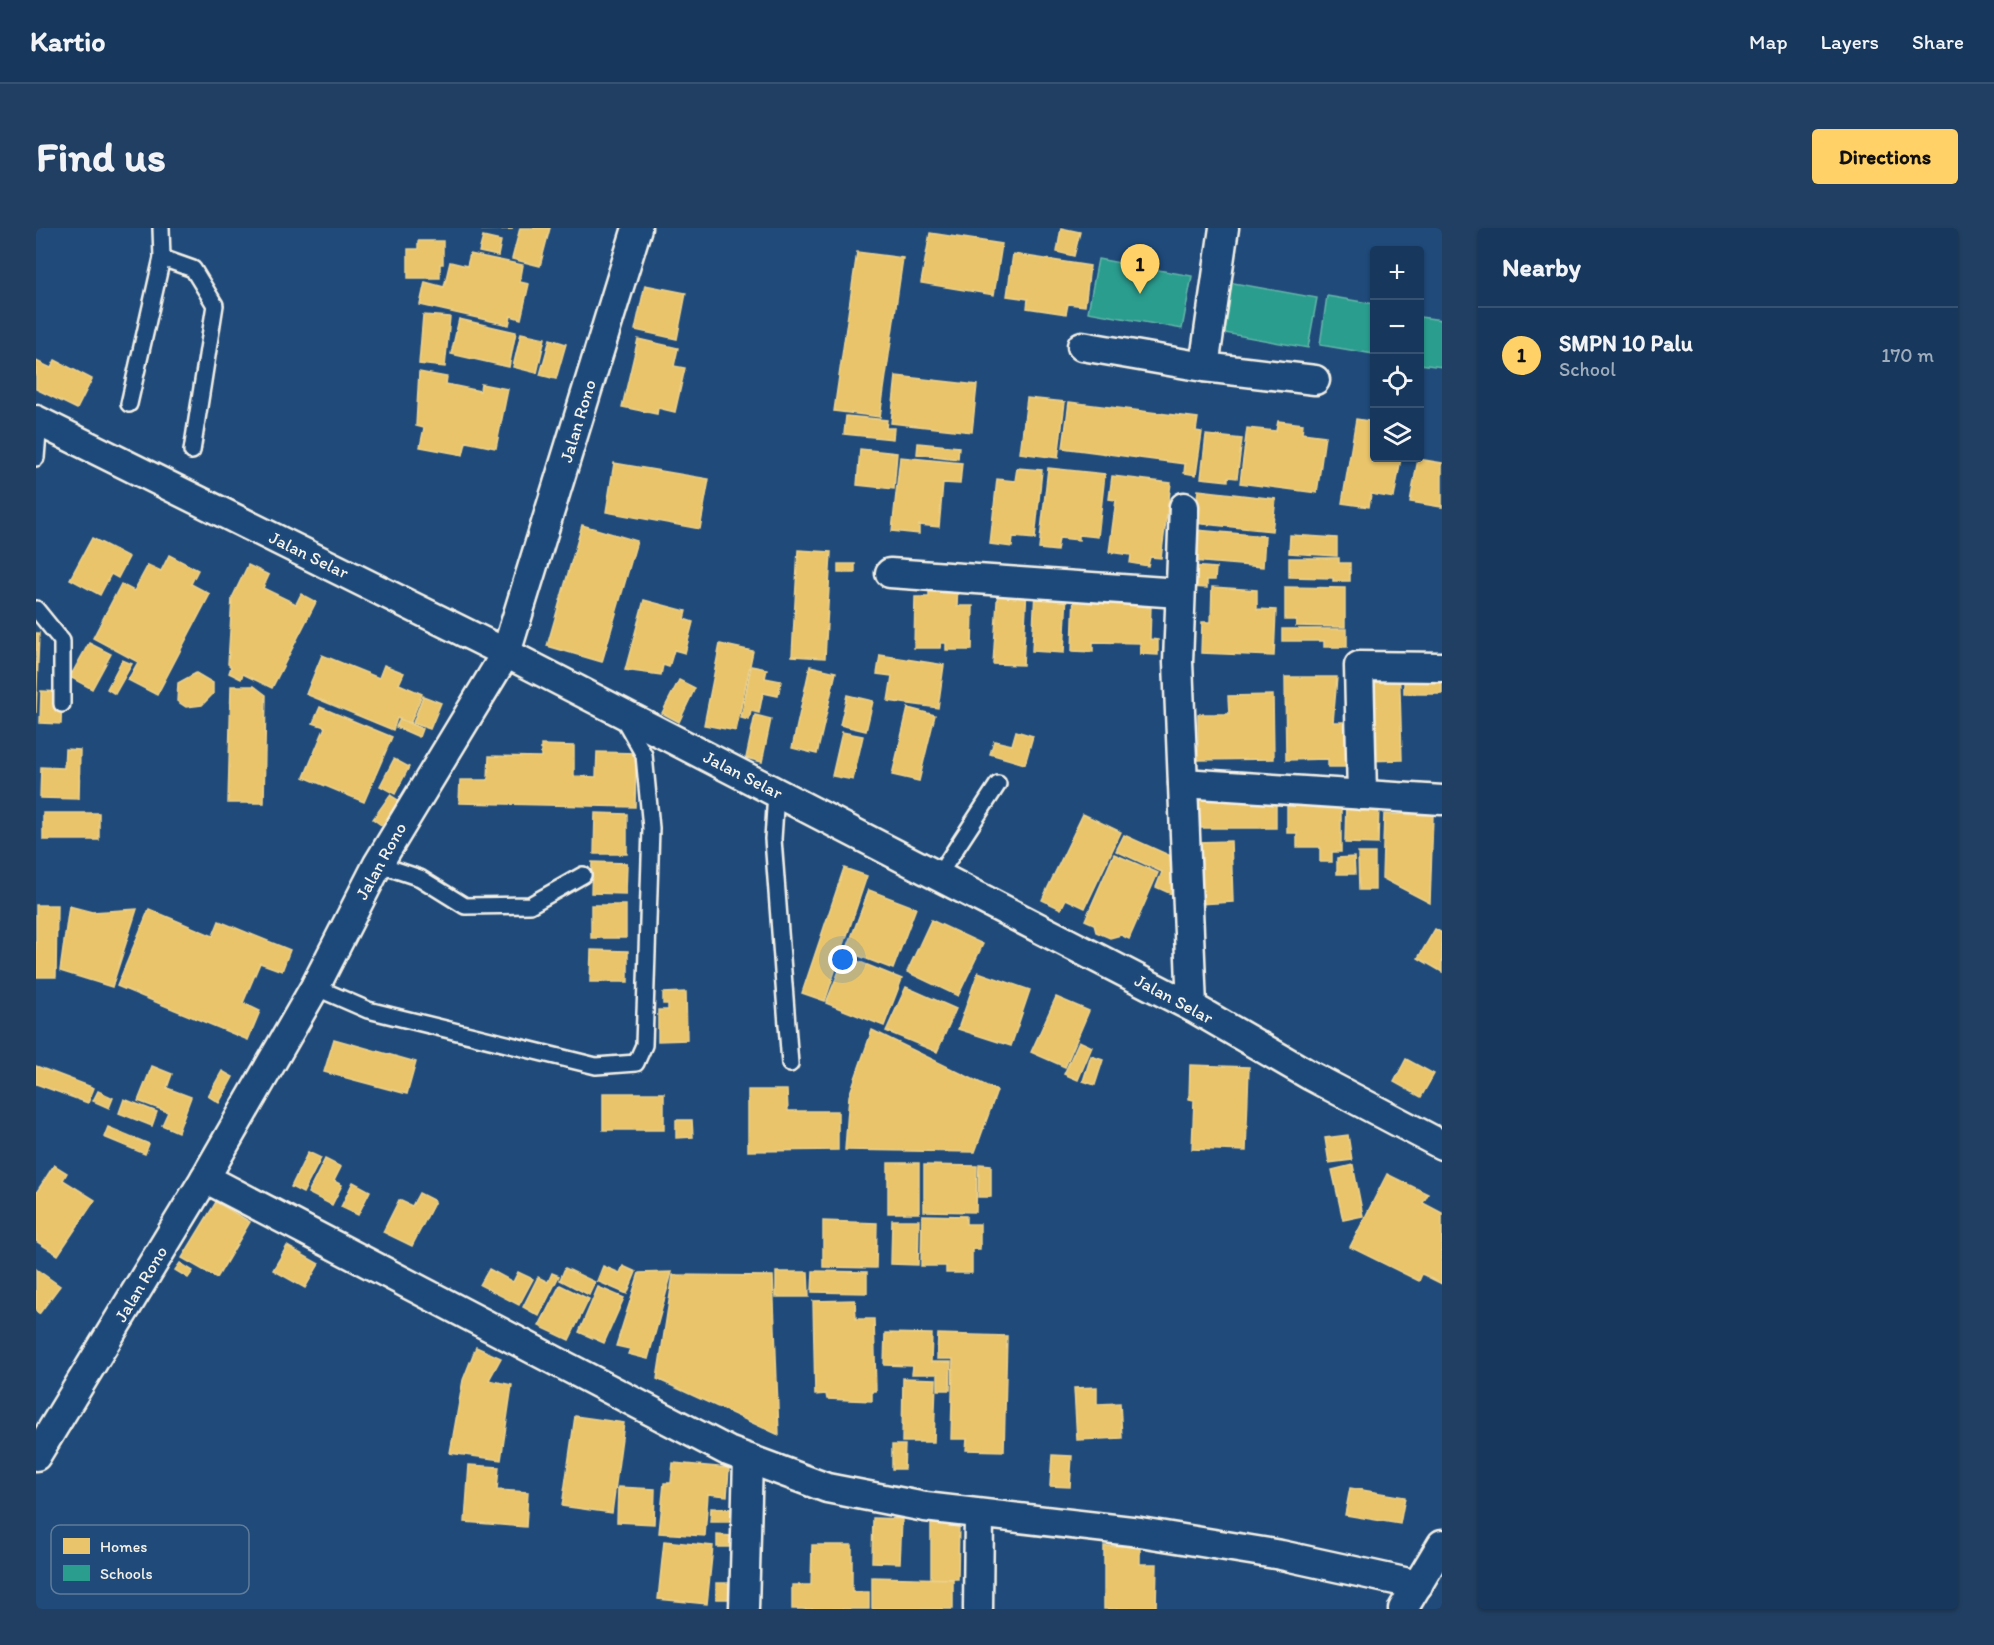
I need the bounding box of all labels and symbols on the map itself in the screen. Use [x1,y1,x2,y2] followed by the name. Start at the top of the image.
[1120,244,1160,294] pin: 1
[555,377,601,465] street label: Jalan Rono
[266,526,353,584] street label: Jalan Selar
[700,746,787,805] street label: Jalan Selar
[351,818,411,904] street label: Jalan Rono
[828,945,857,974] your location
[1131,969,1218,1029] street label: Jalan Selar
[110,1242,172,1326] street label: Jalan Rono
[51,1525,249,1594] legend
[100,1537,147,1556] text: Homes
[100,1564,153,1583] text: Schools

